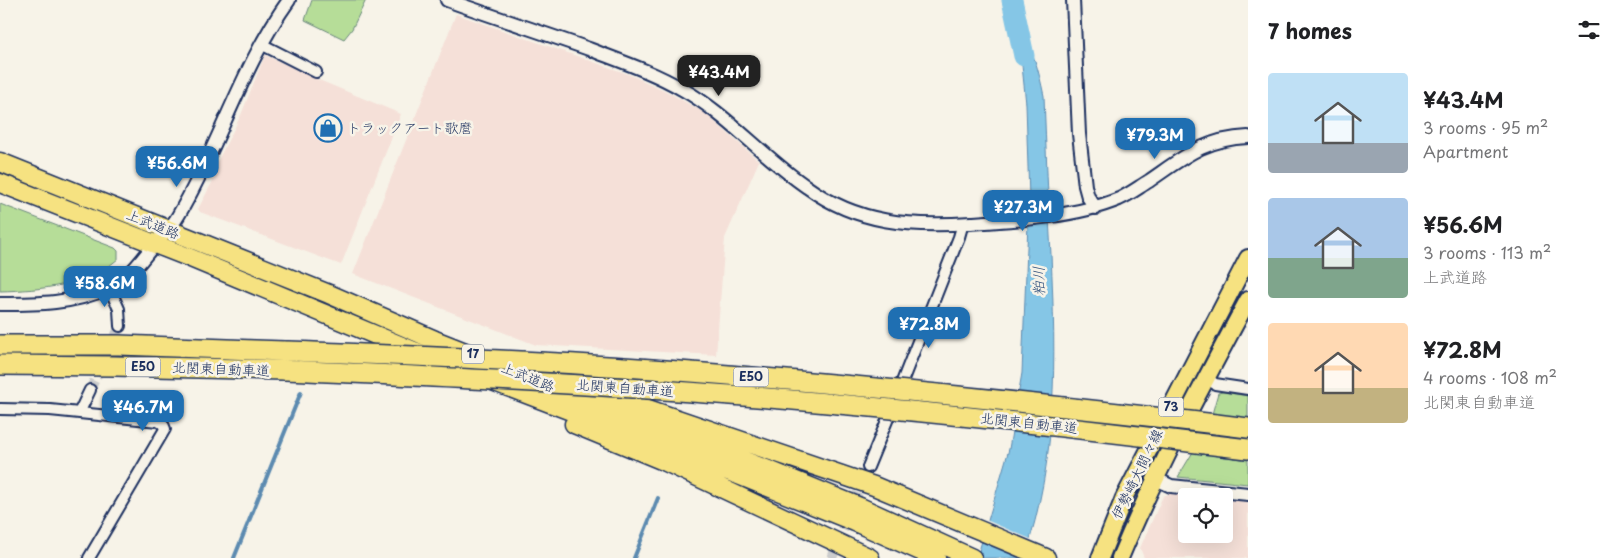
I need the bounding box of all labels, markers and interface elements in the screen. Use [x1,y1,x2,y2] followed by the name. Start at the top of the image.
[1268,14,1352,46] text: 7 homes
[1575,16,1603,44] icon: filters
[678,54,760,97] pin: ¥43.4M
[688,59,750,83] text: ¥43.4M
[1423,83,1503,115] text: ¥43.4M
[1308,93,1368,153] icon: home
[313,113,343,143] shop icon: トラックアート歌麿
[1423,115,1548,139] text: 3 rooms · 95 m²
[347,117,472,138] place label: トラックアート歌麿
[1114,118,1196,160] pin: ¥79.3M
[1126,122,1184,146] text: ¥79.3M
[1423,139,1508,163] text: Apartment
[136,146,218,188] pin: ¥56.6M
[147,150,207,174] text: ¥56.6M
[982,190,1064,232] pin: ¥27.3M
[994,194,1052,218] text: ¥27.3M
[123,203,183,244] street label: 上武道路
[1423,208,1503,240] text: ¥56.6M
[1308,218,1368,278] icon: home
[1423,240,1551,264] text: 3 rooms · 113 m²
[1423,264,1487,288] text: 上武道路
[64,266,146,308] pin: ¥58.6M
[1026,266,1049,296] water label: 粕川
[75,270,135,294] text: ¥58.6M
[888,306,970,349] pin: ¥72.8M
[899,311,959,335] text: ¥72.8M
[1423,333,1502,365] text: ¥72.8M
[1308,343,1368,403] icon: home
[462,344,484,364] road number: 17
[172,356,270,381] street label: 北関東自動車道
[498,356,558,397] street label: 上武道路
[126,358,160,377] road number: E50
[1423,365,1557,389] text: 4 rooms · 108 m²
[734,368,768,387] road number: E50
[575,374,675,401] street label: 北関東自動車道
[1423,389,1535,413] text: 北関東自動車道
[102,390,184,432] pin: ¥46.7M
[113,394,173,418] text: ¥46.7M
[1158,398,1184,417] road number: 73
[979,407,1079,438] street label: 北関東自動車道
[1106,425,1167,522] street label: 伊勢崎大間々線
[1178,488,1233,543] map controls
[1178,488,1233,543] button: locate

